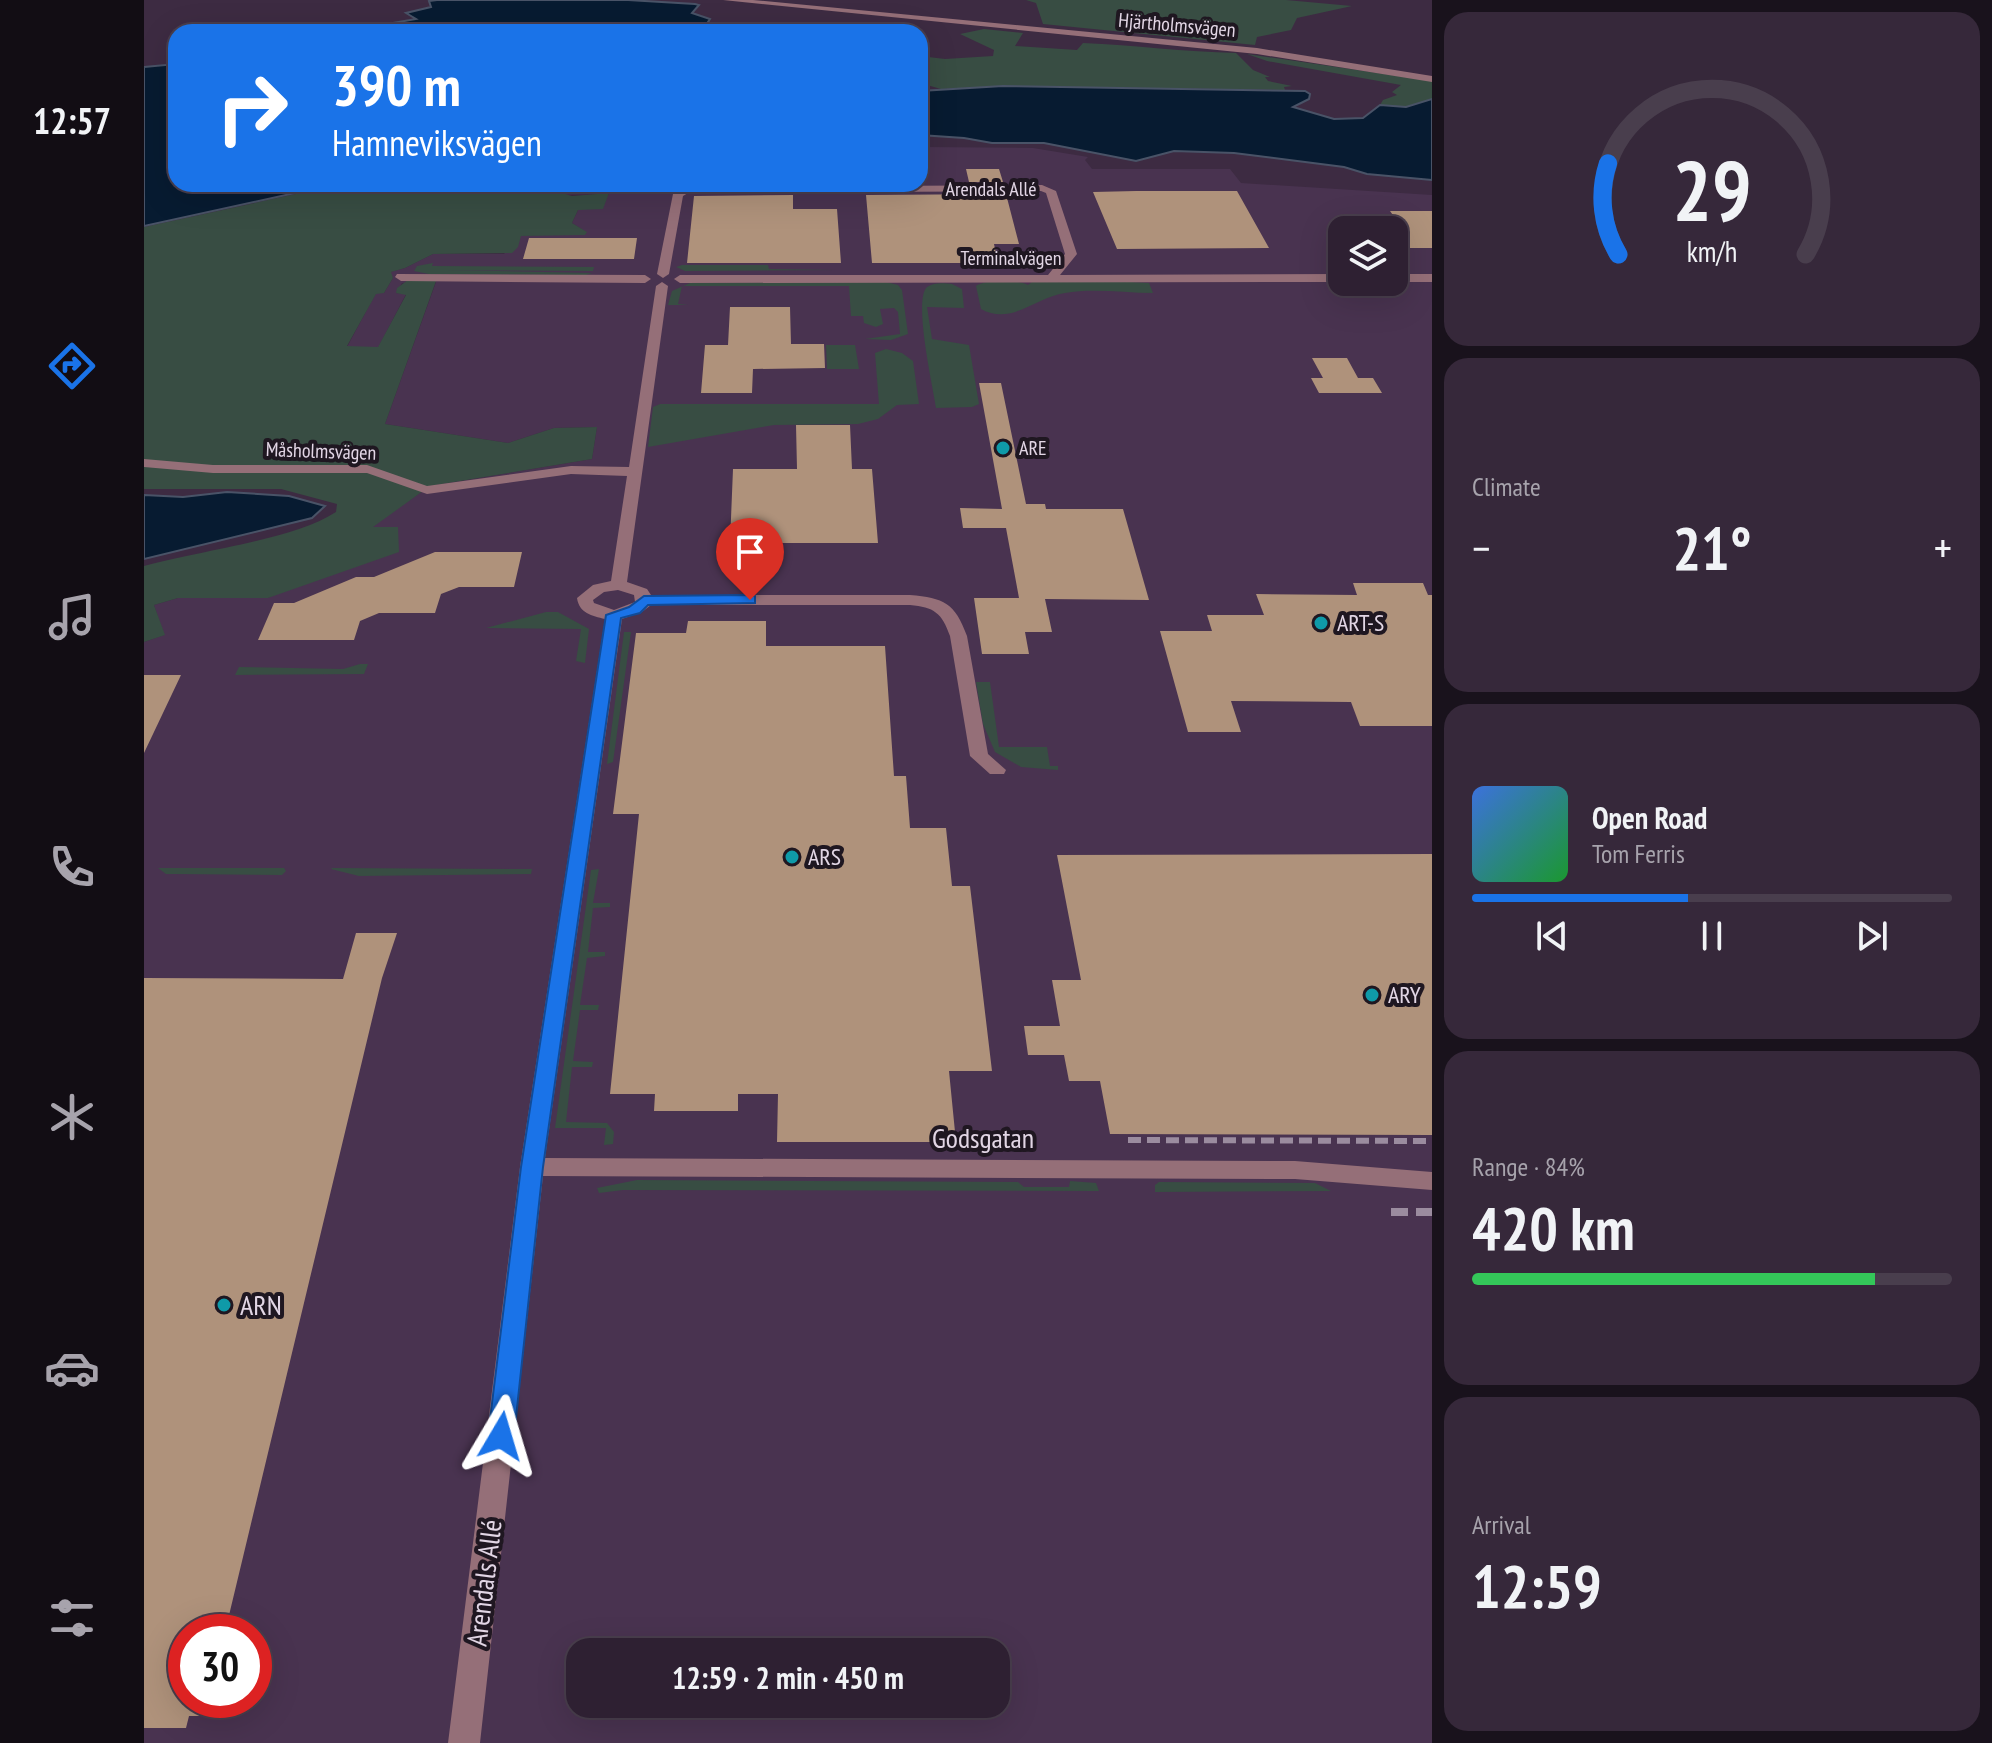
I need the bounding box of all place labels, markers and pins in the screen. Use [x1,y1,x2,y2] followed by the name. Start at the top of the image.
[1019,435,1047,461] place label: ARE
[994,439,1012,457] marker: ARE
[716,518,784,600] pin
[1337,607,1384,638] place label: ART-S
[1312,614,1330,632] marker: ART-S
[808,841,841,872] place label: ARS
[783,848,801,866] marker: ARS
[1388,979,1421,1010] place label: ARY
[1363,986,1381,1004] marker: ARY
[240,1286,282,1323] place label: ARN
[215,1296,233,1314] marker: ARN

